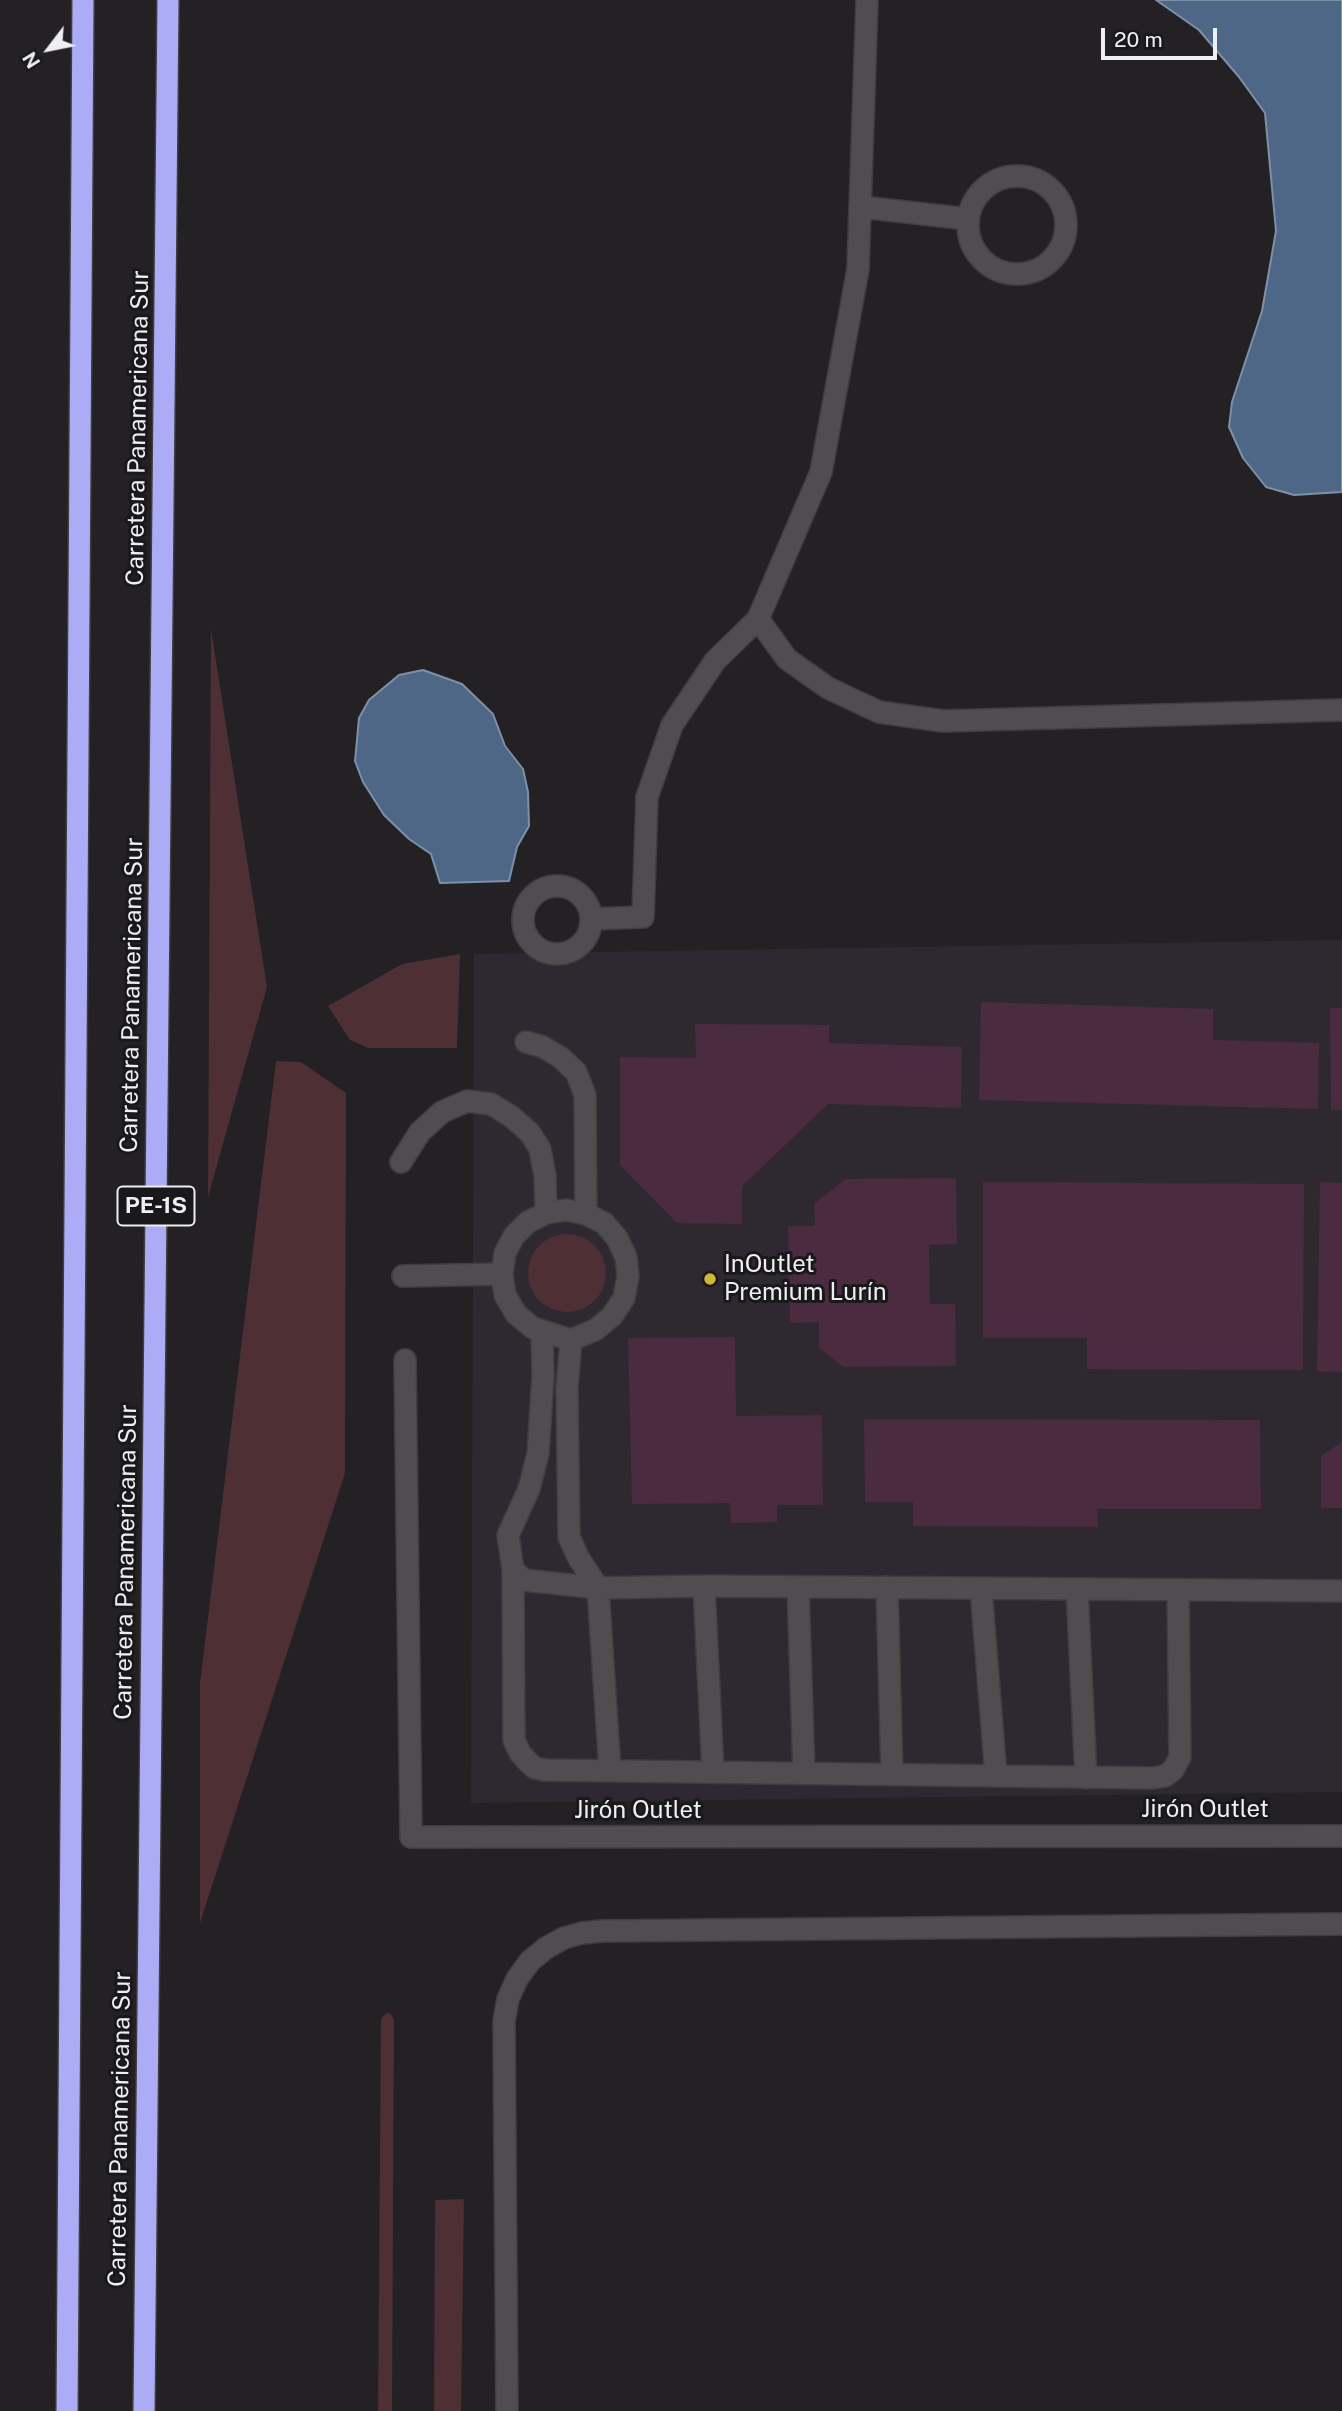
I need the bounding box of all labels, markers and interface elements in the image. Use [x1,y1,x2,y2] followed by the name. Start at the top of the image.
[14,14,84,84] north arrow
[1104,14,1220,58] scale bar
[1114,27,1163,52] text: 20 m
[18,48,44,72] text: N
[121,270,155,586] street label: Carretera Panamericana Sur
[115,837,149,1153] street label: Carretera Panamericana Sur
[118,1186,194,1226] road number: PE-1S
[724,1251,887,1307] place label: InOutlet Premium Lurín
[702,1271,718,1287] marker: InOutlet Premium Lurín
[109,1404,143,1720] street label: Carretera Panamericana Sur
[1141,1796,1269,1824] street label: Jirón Outlet
[574,1797,702,1825] street label: Jirón Outlet
[103,1971,137,2287] street label: Carretera Panamericana Sur

